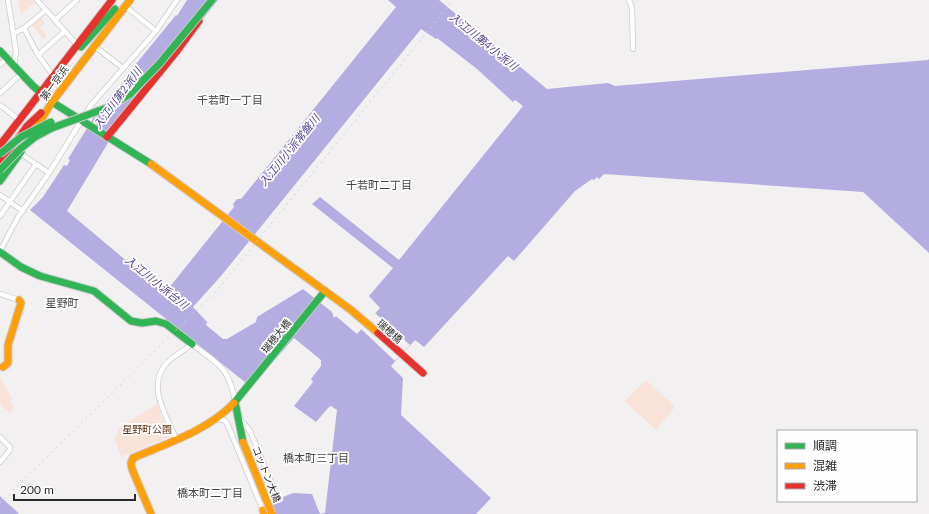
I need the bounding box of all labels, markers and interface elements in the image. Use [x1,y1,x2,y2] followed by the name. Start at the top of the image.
[448,10,521,73] water label: 入江川第4小派川
[37,63,71,103] street label: 第一京浜
[90,64,144,131] water label: 入江川第2派川
[197,93,263,106] district label: 千若町一丁目
[256,111,322,188] water label: 入江川小派常盤川
[346,178,412,191] district label: 千若町二丁目
[123,253,192,312] water label: 入江川小派台川
[46,296,79,309] district label: 星野町
[259,317,293,355] street label: 瑞穂大橋
[375,317,405,345] street label: 瑞穂橋
[122,423,172,435] park label: 星野町公園
[777,430,917,502] legend
[813,438,837,453] text: 順調
[250,444,284,504] street label: コットン大橋
[283,451,349,464] district label: 橋本町三丁目
[813,458,837,473] text: 混雑
[14,476,135,502] scale bar
[813,478,837,493] text: 渋滞
[20,482,54,497] text: 200 m
[177,486,243,499] district label: 橋本町二丁目

